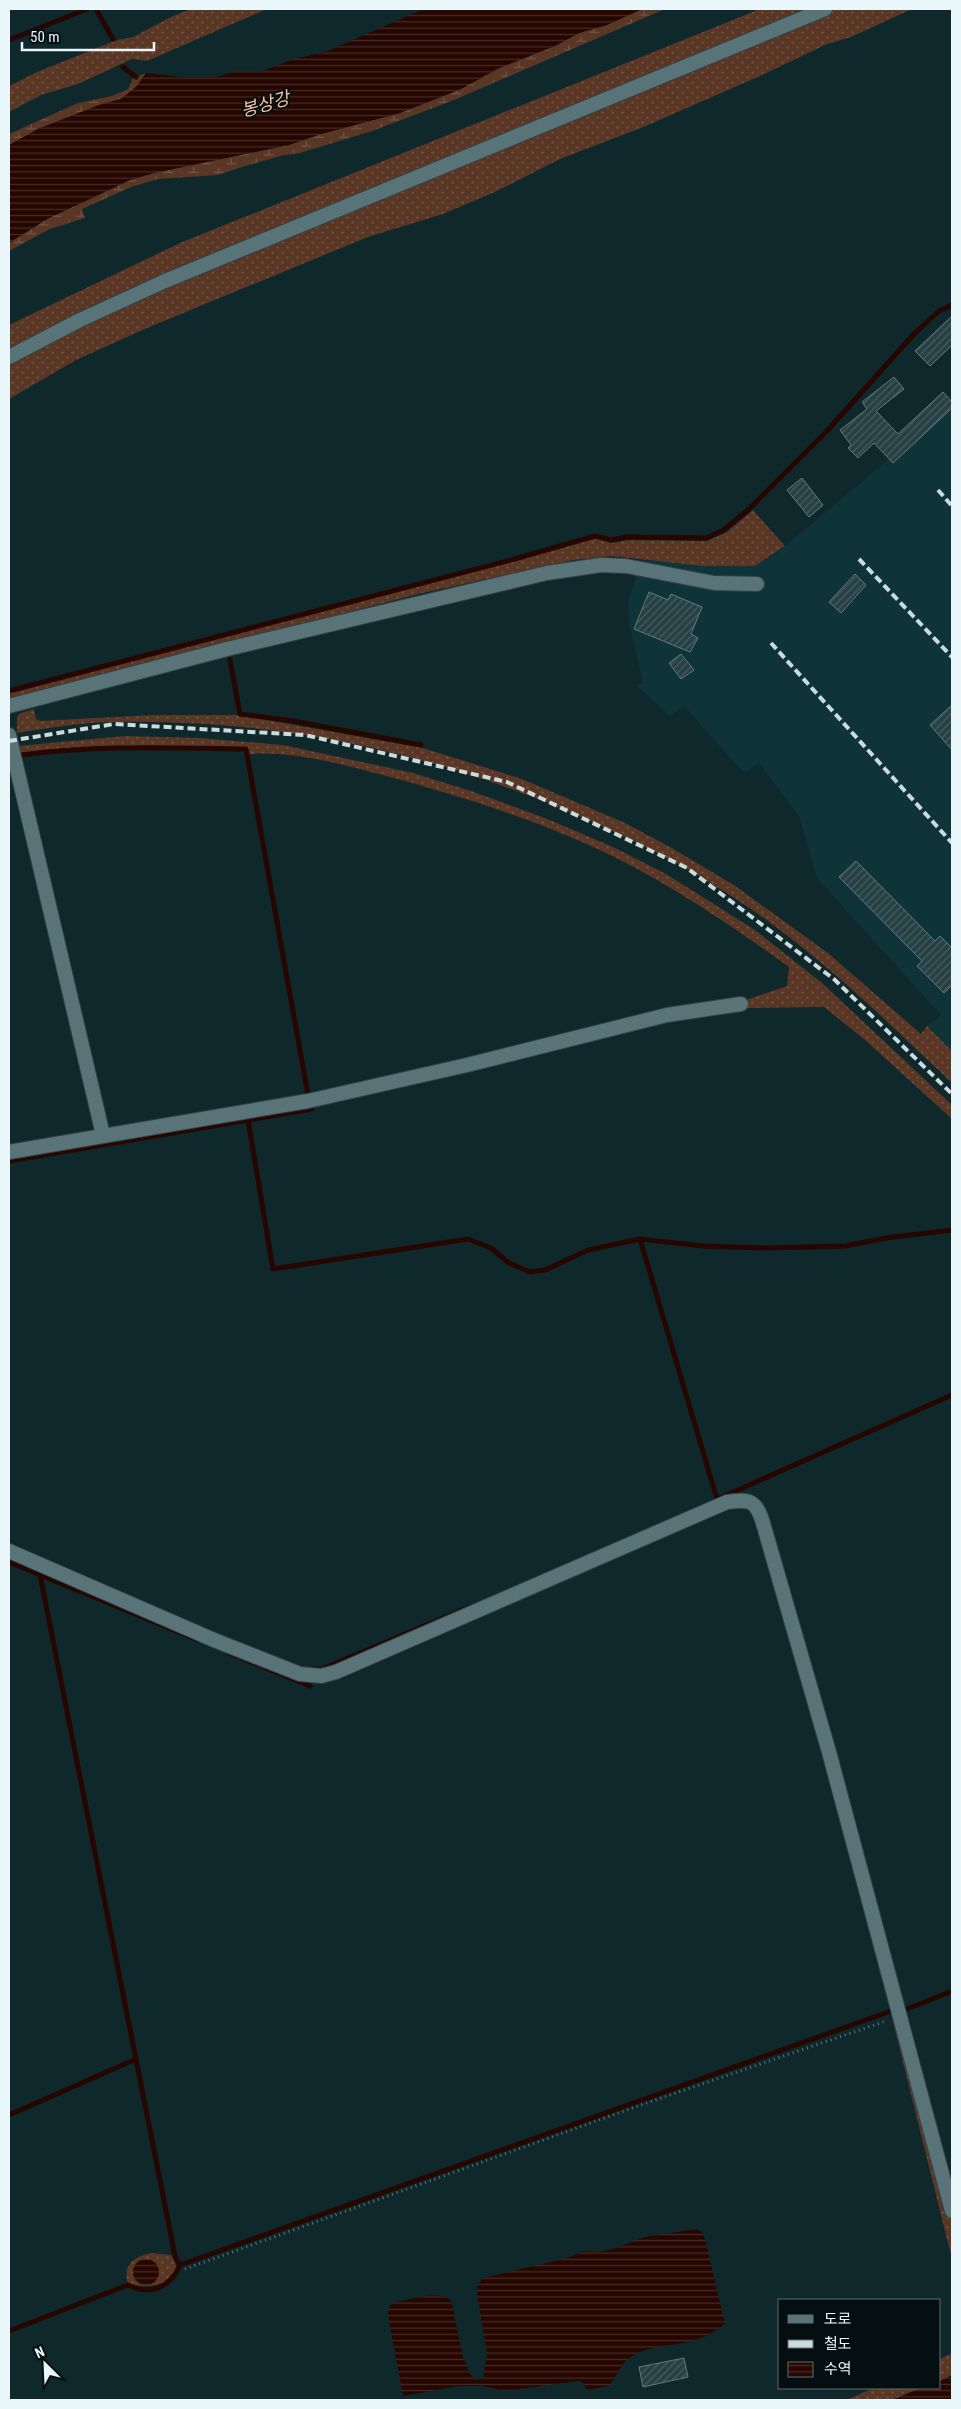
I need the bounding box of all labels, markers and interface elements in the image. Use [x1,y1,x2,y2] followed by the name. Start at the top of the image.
[22,20,155,52] scale bar
[30,28,60,46] text: 50 m
[238,86,294,121] water label: 봉상강
[778,2299,941,2389] legend
[824,2310,852,2328] text: 도로
[824,2335,852,2353] text: 철도
[20,2339,70,2389] north arrow
[33,2343,47,2361] text: N
[824,2360,852,2378] text: 수역

